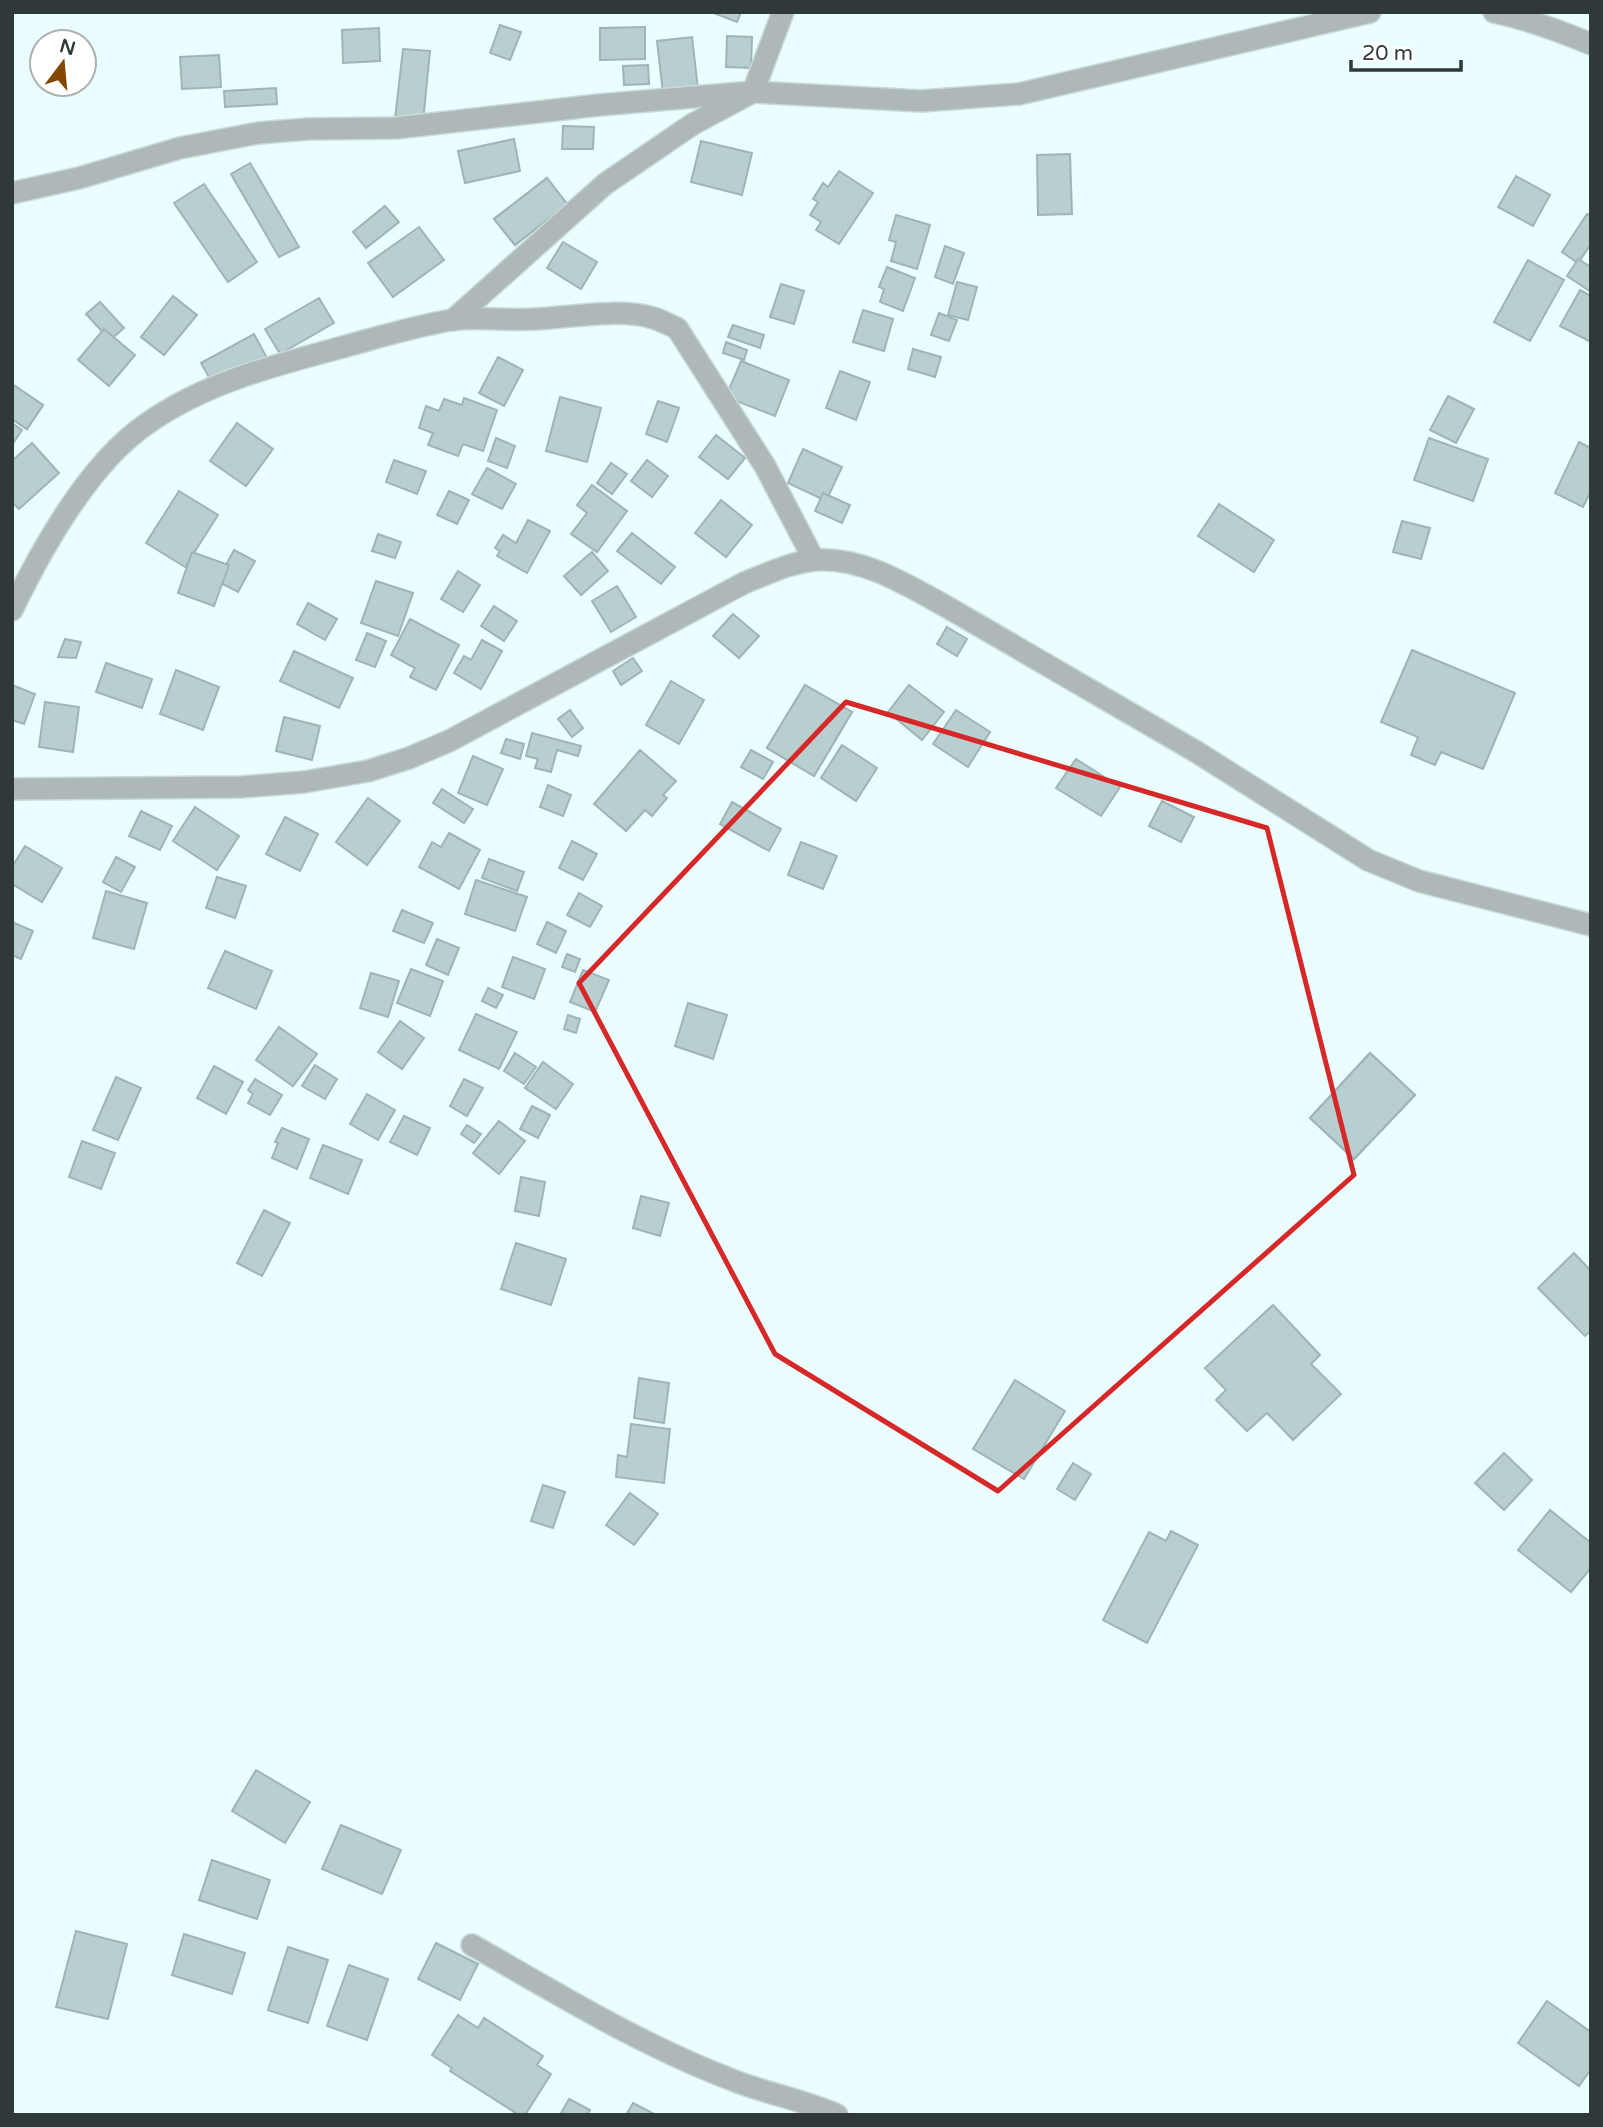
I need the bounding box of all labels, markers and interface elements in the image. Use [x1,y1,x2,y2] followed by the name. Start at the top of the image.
[28,28,98,98] north arrow
[1351,28,1461,72] scale bar
[57,35,78,60] text: N
[1362,41,1413,66] text: 20 m

